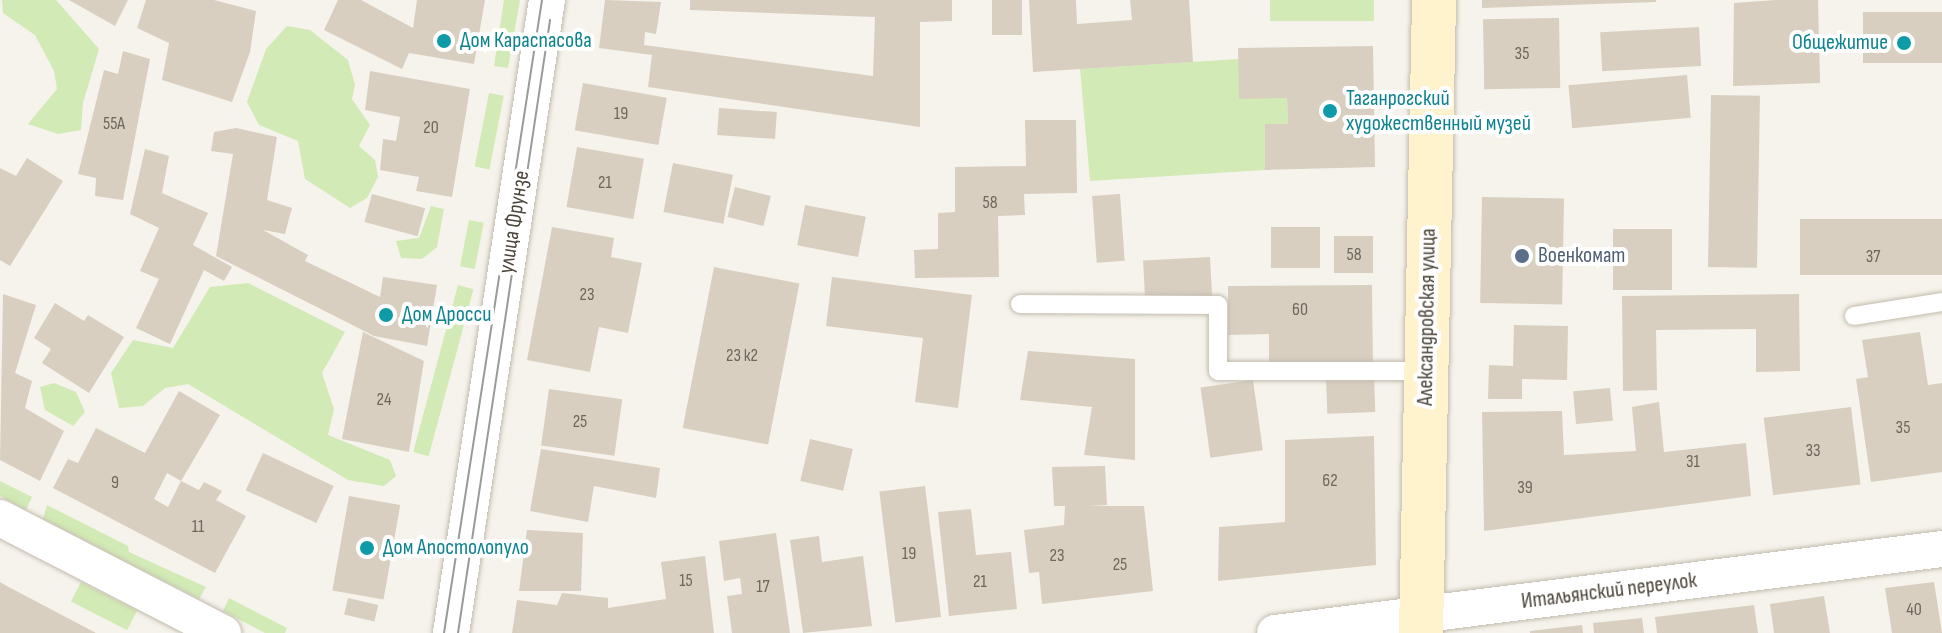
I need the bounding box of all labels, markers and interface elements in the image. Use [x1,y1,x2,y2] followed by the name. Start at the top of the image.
[460,28,592,54] place label: Дом Караспасова
[1792,30,1888,56] place label: Общежитие
[435,32,453,50] marker: Дом Караспасова
[1895,34,1913,52] marker: Общежитие
[1515,43,1529,65] house number: 35
[1346,85,1531,136] place label: Таганрогский художественный музей
[1321,102,1339,120] marker: Таганрогский художественный музей
[614,103,628,125] house number: 19
[103,113,125,135] house number: 55А
[423,117,439,139] house number: 20
[493,169,535,275] street label: улица Фрунзе
[598,172,612,194] house number: 21
[982,192,998,214] house number: 58
[1412,228,1442,406] street label: Александровская улица
[1538,243,1625,269] place label: Военкомат
[1346,244,1362,266] house number: 58
[1866,246,1880,268] house number: 37
[1513,247,1531,265] marker: Военкомат
[580,284,594,306] house number: 23
[1292,299,1308,321] house number: 60
[402,302,492,328] place label: Дом Дросси
[377,306,395,324] marker: Дом Дросси
[726,345,758,367] house number: 23 к2
[377,389,391,411] house number: 24
[573,411,587,433] house number: 25
[1896,417,1910,439] house number: 35
[1805,440,1821,462] house number: 33
[1686,451,1700,473] house number: 31
[1322,470,1338,492] house number: 62
[111,472,119,494] house number: 9
[1517,477,1533,499] house number: 39
[192,516,204,538] house number: 11
[383,535,529,561] place label: Дом Апостолопуло
[358,539,376,557] marker: Дом Апостолопуло
[902,543,916,565] house number: 19
[1050,545,1064,567] house number: 23
[1113,554,1127,576] house number: 25
[1520,567,1698,615] street label: Итальянский переулок
[679,570,693,592] house number: 15
[973,571,987,593] house number: 21
[756,576,770,598] house number: 17
[1906,599,1922,621] house number: 40

